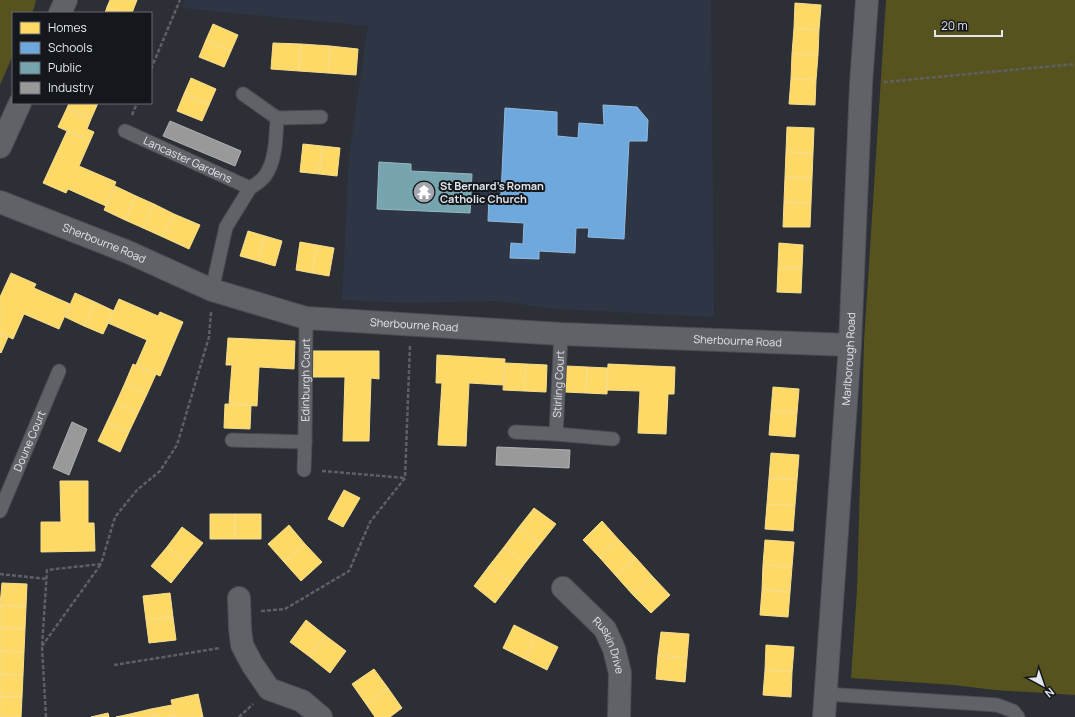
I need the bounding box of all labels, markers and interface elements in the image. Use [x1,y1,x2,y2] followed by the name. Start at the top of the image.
[12,12,152,104] legend
[935,12,1002,38] scale bar
[941,17,968,34] text: 20 m
[48,19,87,36] text: Homes
[48,39,92,56] text: Schools
[48,59,82,76] text: Public
[48,79,94,96] text: Industry
[141,132,235,186] street label: Lancaster Gardens
[440,178,544,206] place label: St Bernard's Roman Catholic Church
[411,179,437,205] temple icon: St Bernard's Roman Catholic Church
[61,219,148,266] street label: Sherbourne Road
[838,312,858,406] street label: Marlborough Road
[369,314,459,335] street label: Sherbourne Road
[693,331,782,349] street label: Sherbourne Road
[297,338,313,422] street label: Edinburgh Court
[549,350,567,418] street label: Stirling Court
[10,408,49,474] street label: Doune Court
[590,613,628,676] street label: Ruskin Drive
[1023,665,1063,705] north arrow
[1042,685,1058,701] text: N

